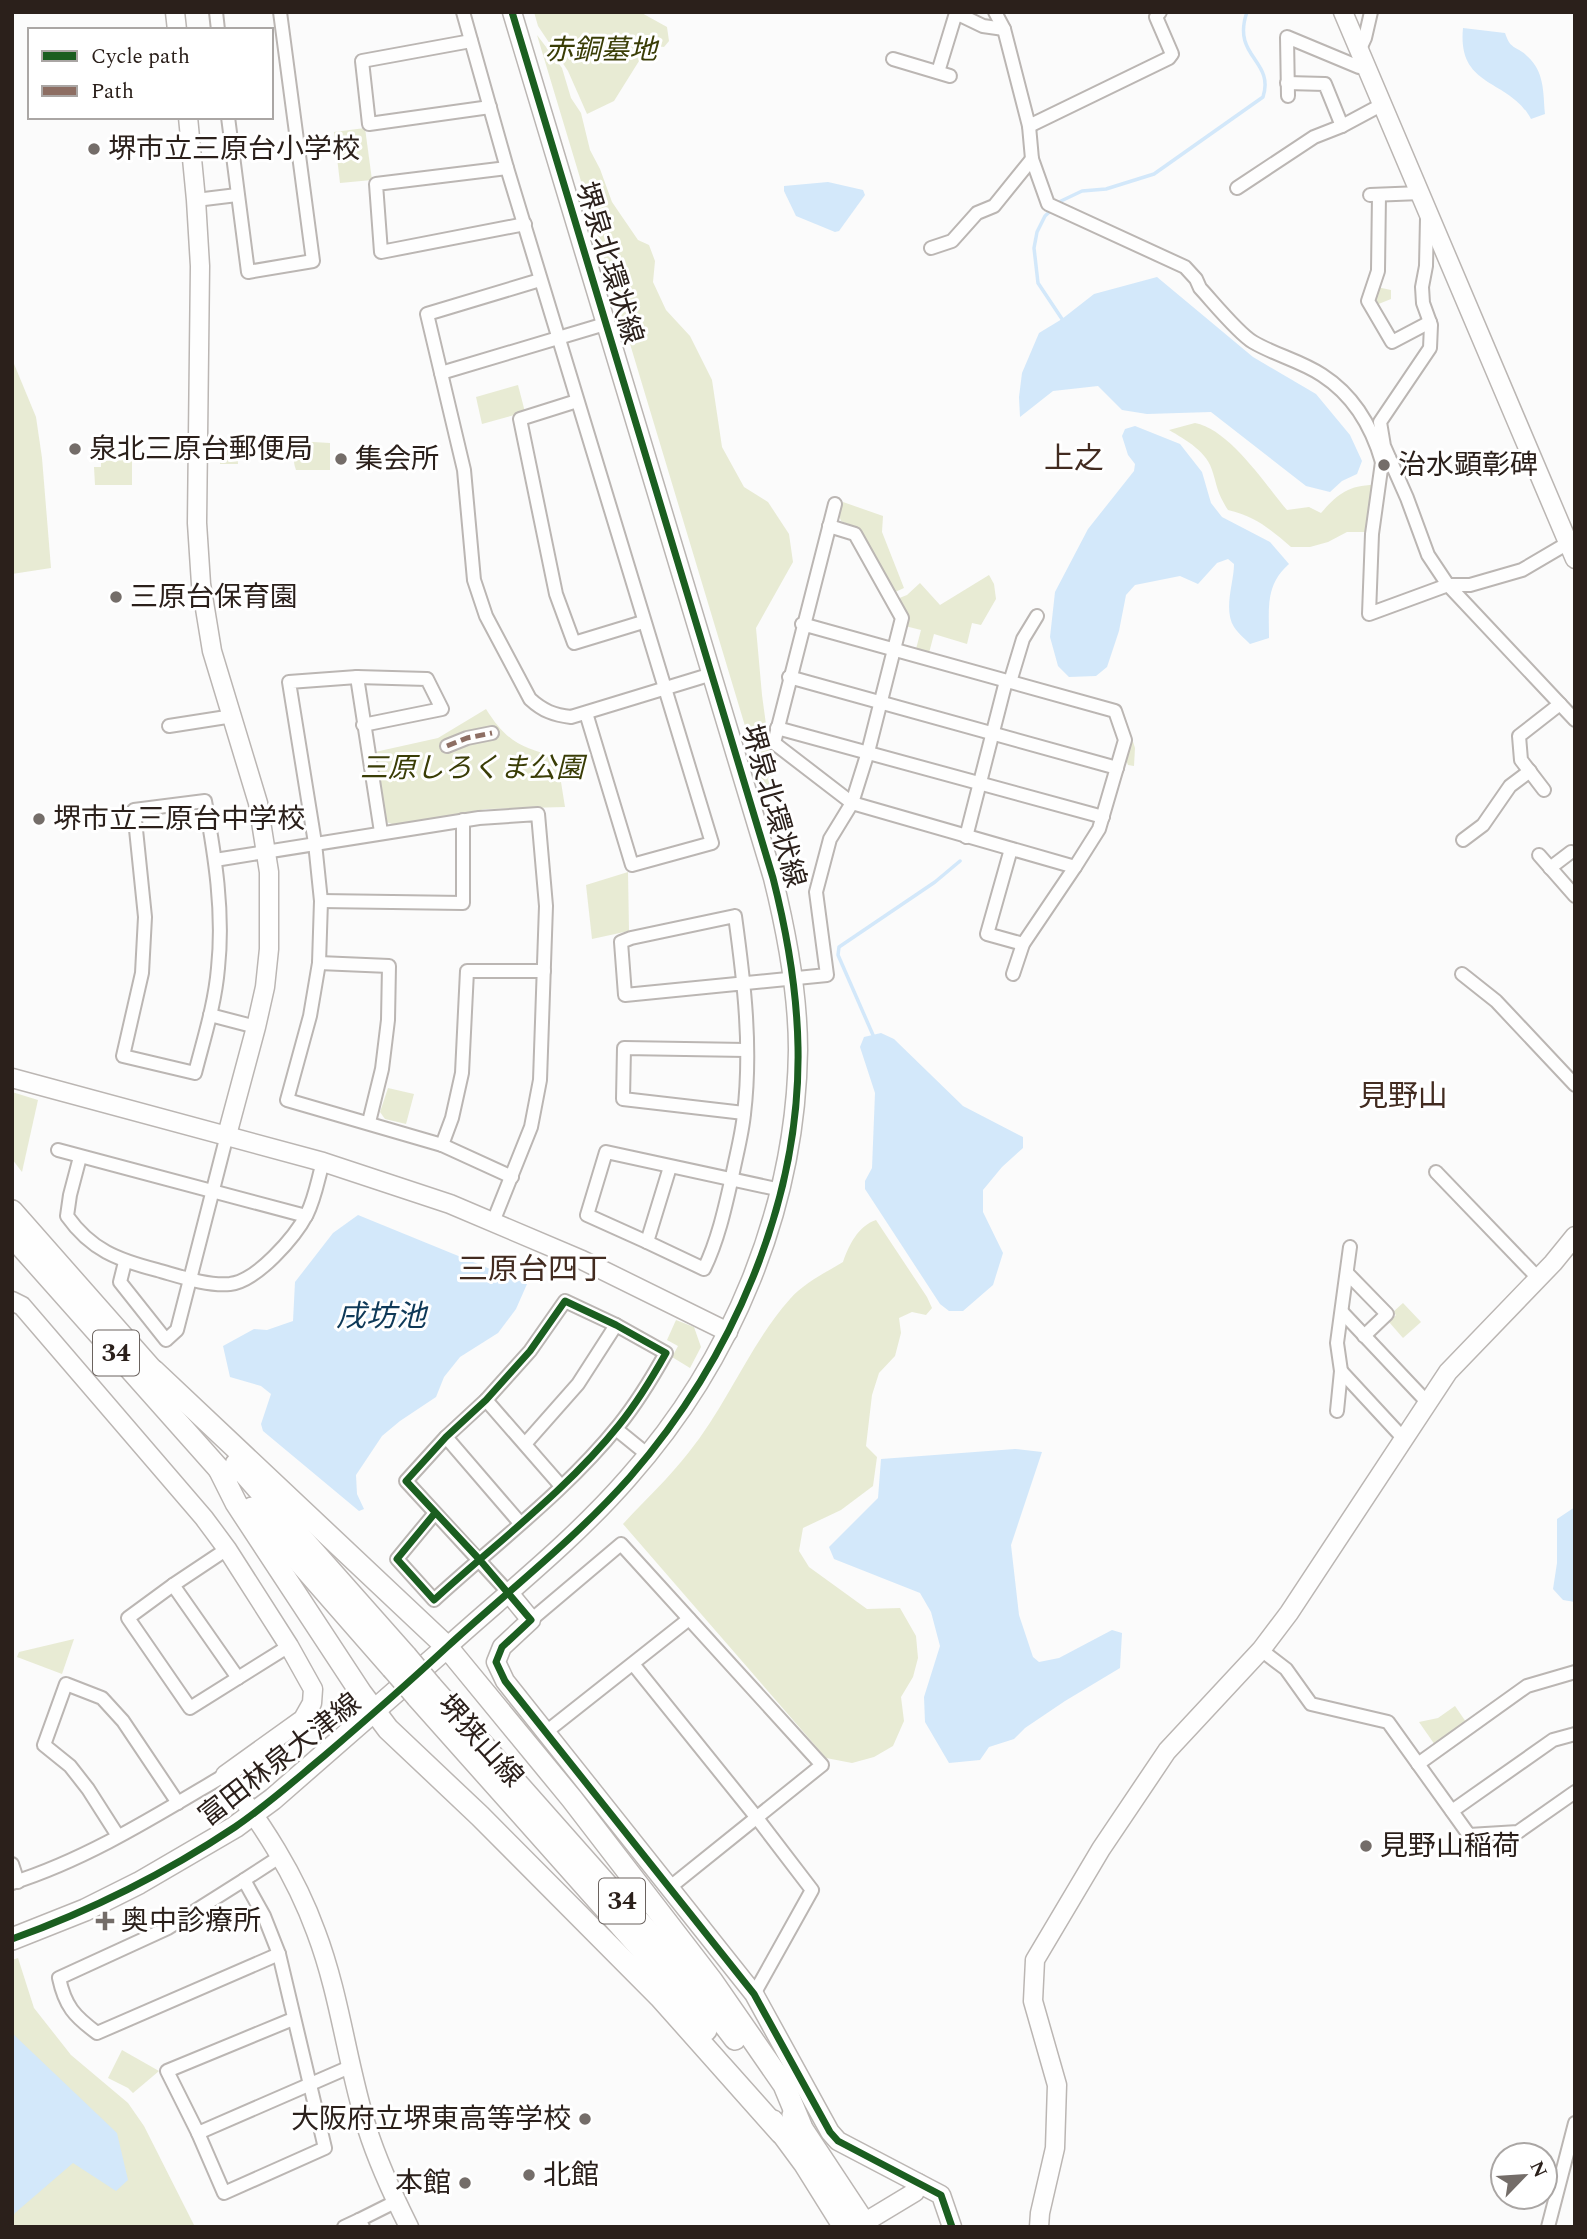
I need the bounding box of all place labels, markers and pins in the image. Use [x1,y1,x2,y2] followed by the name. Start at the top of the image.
[108,128,360,171] place label: 堺市立三原台小学校
[86,141,102,157] marker: 堺市立三原台小学校
[89,428,313,471] place label: 泉北三原台郵便局
[355,438,439,481] place label: 集会所
[67,441,83,457] marker: 泉北三原台郵便局
[1398,444,1538,487] place label: 治水顕彰碑
[333,451,349,467] marker: 集会所
[1376,457,1392,473] marker: 治水顕彰碑
[130,576,298,619] place label: 三原台保育園
[108,589,124,605] marker: 三原台保育園
[53,798,305,841] place label: 堺市立三原台中学校
[31,811,47,827] marker: 堺市立三原台中学校
[1380,1825,1520,1868] place label: 見野山稲荷
[1358,1838,1374,1854] marker: 見野山稲荷
[121,1900,261,1943] place label: 奥中診療所
[95,1911,115,1931] marker: 奥中診療所
[291,2098,571,2141] place label: 大阪府立堺東高等学校
[577,2111,593,2127] marker: 大阪府立堺東高等学校
[543,2154,599,2197] place label: 北館
[395,2162,451,2205] place label: 本館
[521,2167,537,2183] marker: 北館
[457,2175,473,2191] marker: 本館

